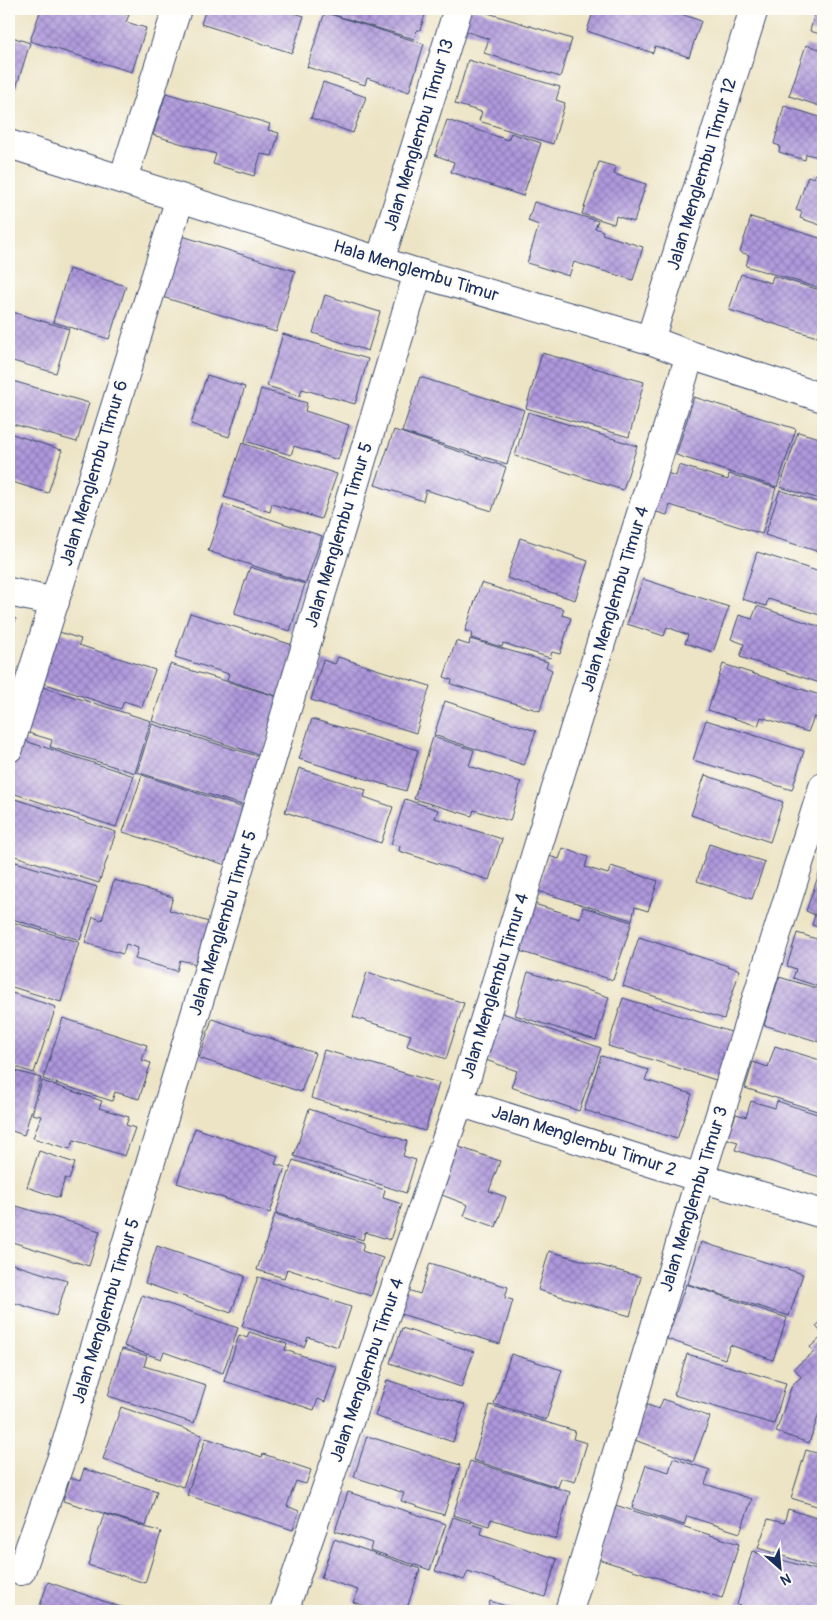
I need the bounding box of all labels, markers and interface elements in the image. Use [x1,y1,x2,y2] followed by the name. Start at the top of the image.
[379,36,459,234] street label: Jalan Menglembu Timur 13
[662,75,742,273] street label: Jalan Menglembu Timur 12
[330,235,502,307] street label: Hala Menglembu Timur
[55,377,133,569] street label: Jalan Menglembu Timur 6
[300,440,378,630] street label: Jalan Menglembu Timur 5
[576,503,654,695] street label: Jalan Menglembu Timur 4
[184,828,262,1018] street label: Jalan Menglembu Timur 5
[456,890,534,1082] street label: Jalan Menglembu Timur 4
[489,1100,679,1182] street label: Jalan Menglembu Timur 2
[655,1103,733,1295] street label: Jalan Menglembu Timur 3
[67,1216,145,1406] street label: Jalan Menglembu Timur 5
[325,1274,410,1465] street label: Jalan Menglembu Timur 4
[754,1542,804,1592] north arrow
[778,1569,794,1589] text: N

